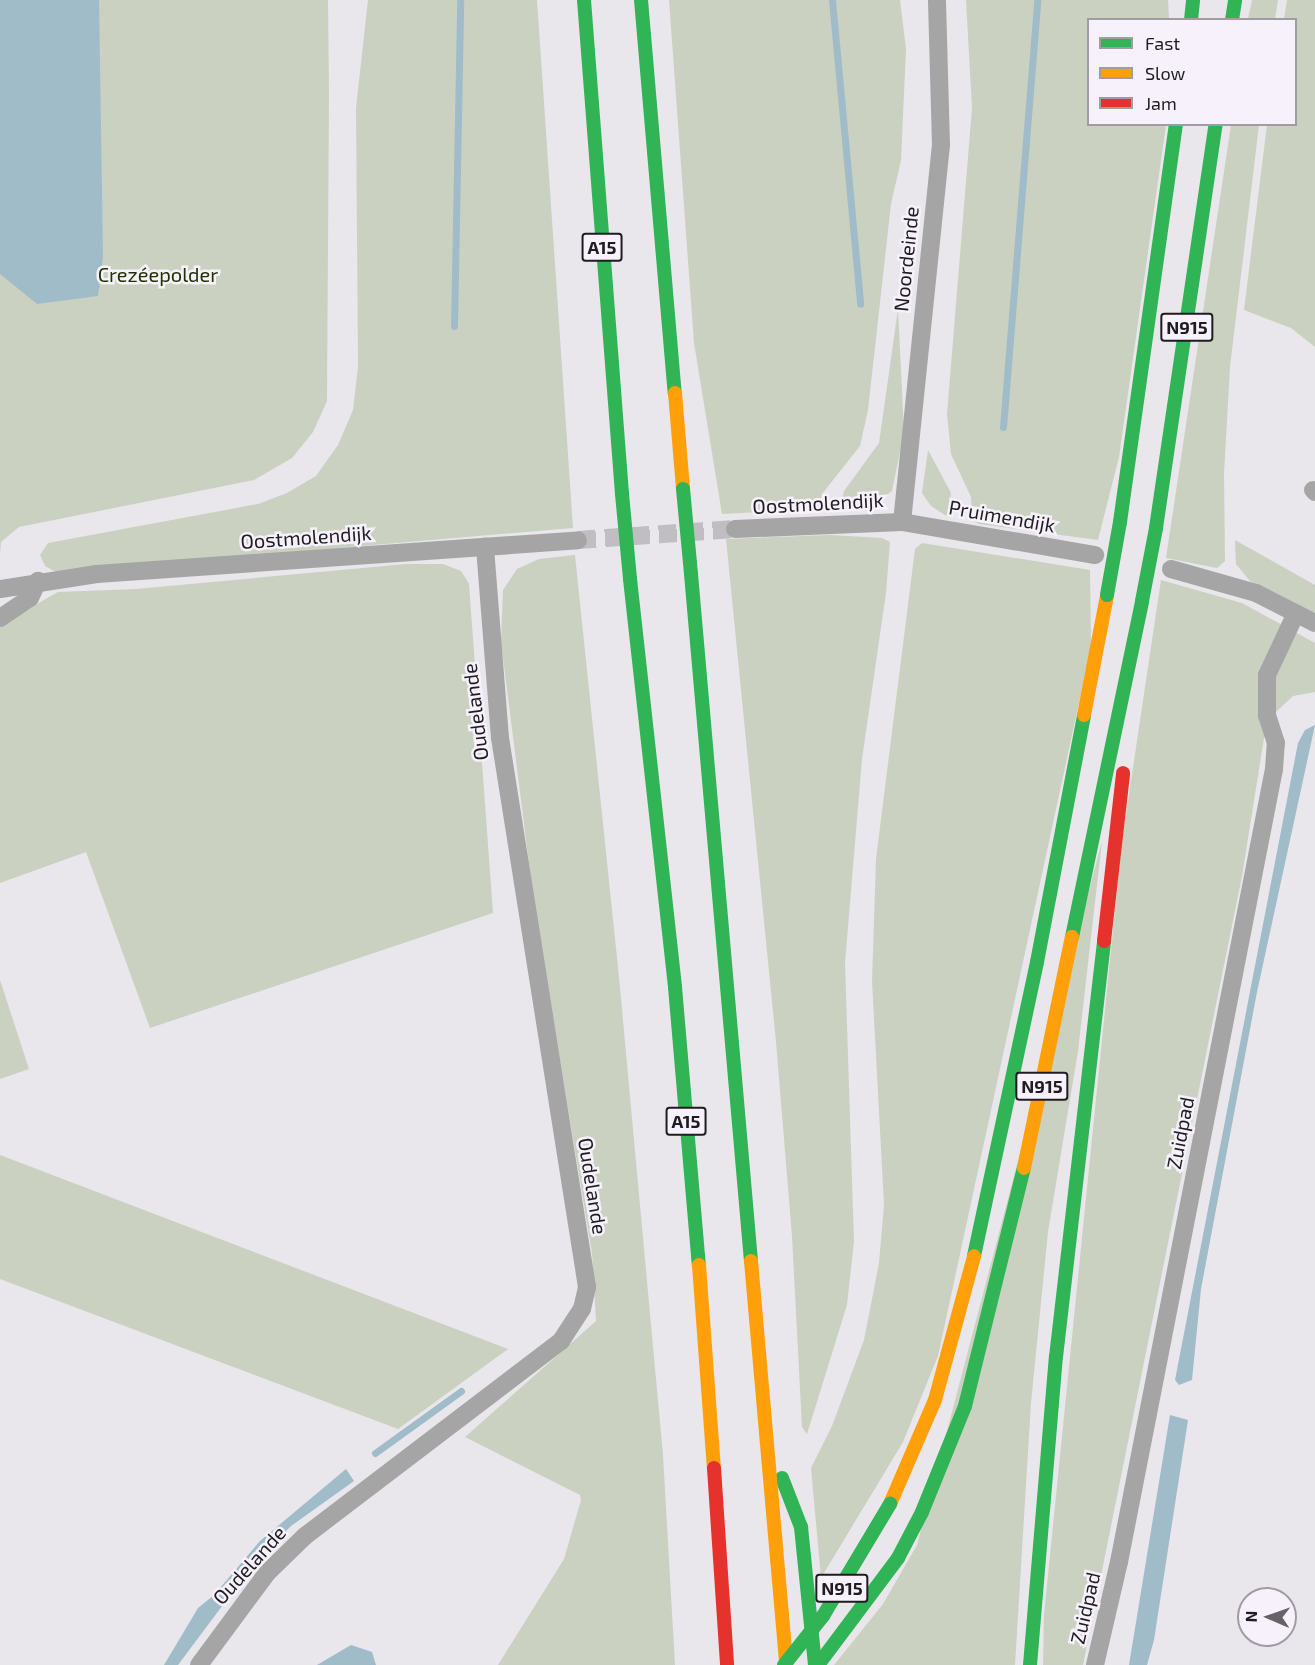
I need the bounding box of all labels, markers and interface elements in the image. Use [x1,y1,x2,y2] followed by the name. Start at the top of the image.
[1087,18,1297,126] legend
[1145,32,1180,54] text: Fast
[1145,62,1185,84] text: Slow
[1145,92,1177,114] text: Jam
[889,205,923,313] street label: Noordeinde
[581,232,623,262] road number: A15
[98,262,218,286] park label: Crezéepolder
[1160,312,1214,342] road number: N915
[752,488,884,518] street label: Oostmolendijk
[947,495,1057,537] street label: Pruimendijk
[240,520,372,554] street label: Oostmolendijk
[457,662,493,762] street label: Oudelande
[1015,1071,1069,1101] road number: N915
[1161,1095,1199,1171] street label: Zuidpad
[665,1106,707,1136] road number: A15
[574,1136,612,1236] street label: Oudelande
[207,1521,291,1609] street label: Oudelande
[1065,1570,1105,1646] street label: Zuidpad
[815,1573,869,1603] road number: N915
[1237,1587,1297,1647] north arrow
[1241,1610,1260,1623] text: N

